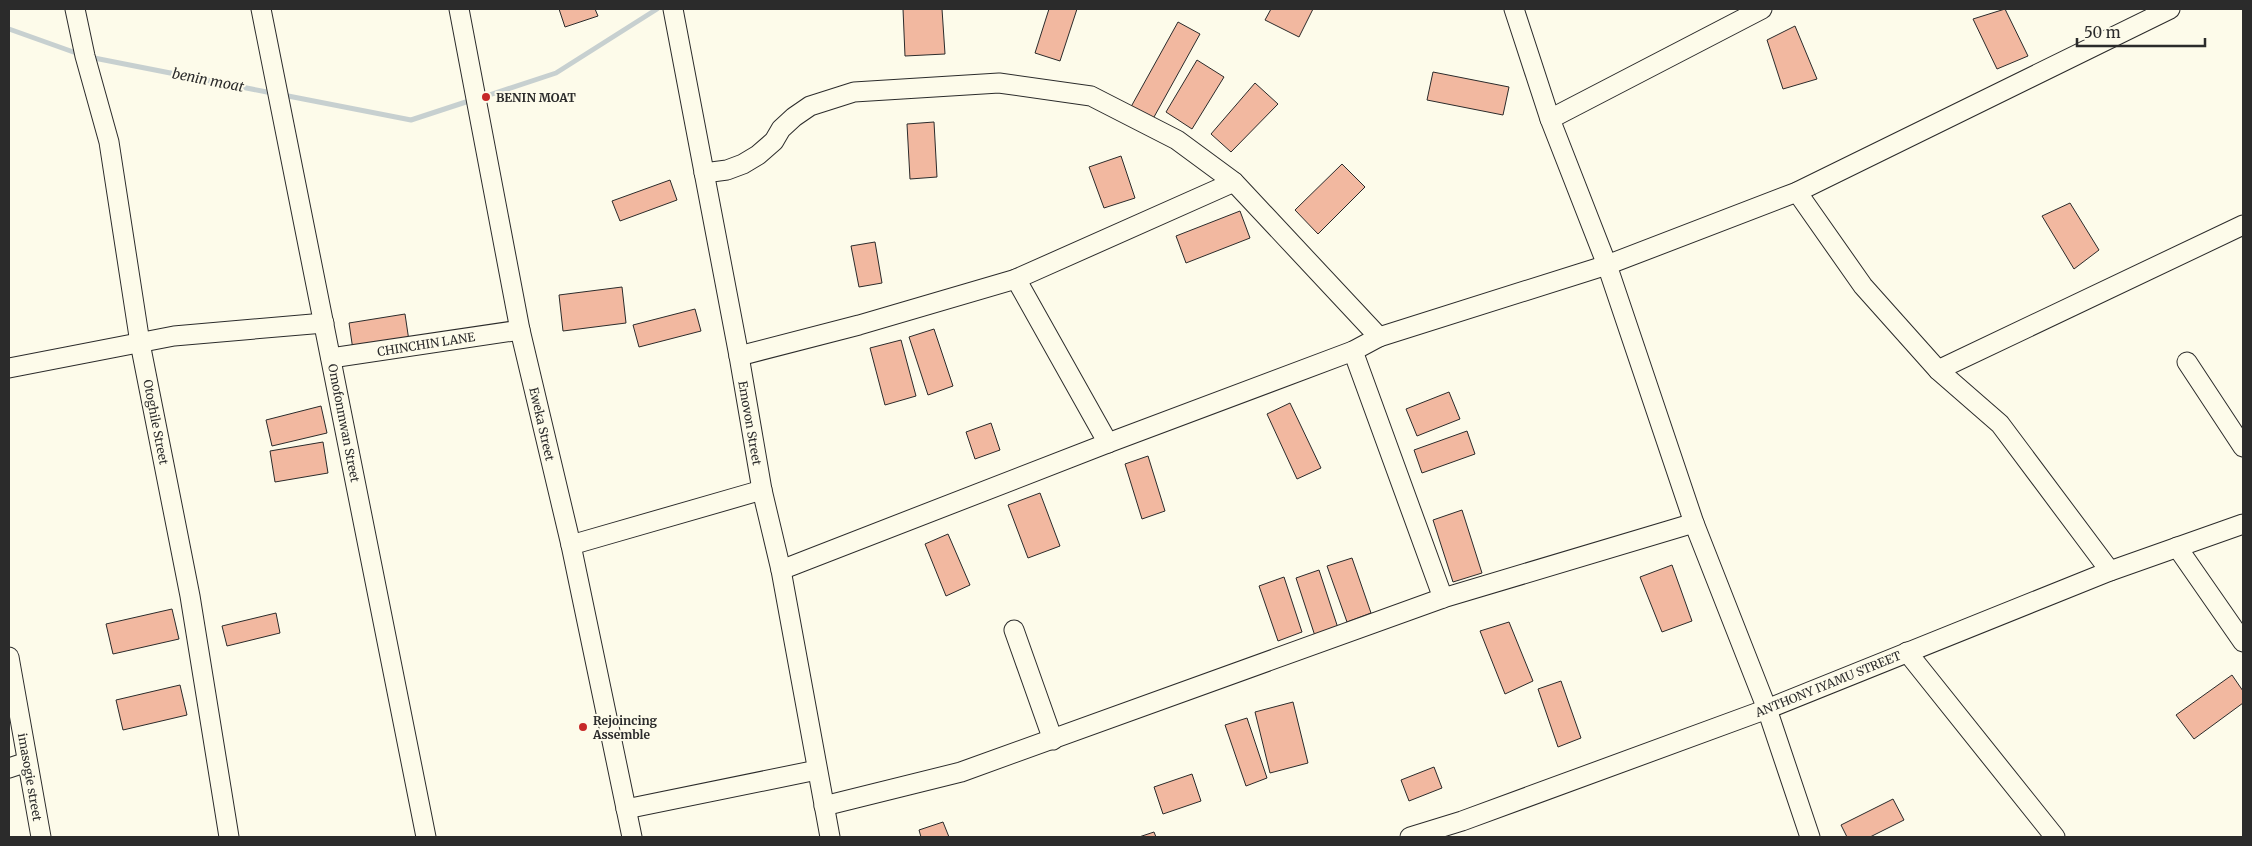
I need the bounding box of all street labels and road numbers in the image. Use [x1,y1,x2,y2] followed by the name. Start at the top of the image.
[376,329,476,359] street label: CHINCHIN LANE
[325,363,363,484] street label: Omofonmwan Street
[140,378,172,466] street label: Otoghile Street
[735,380,765,467] street label: Emovon Street
[526,386,558,462] street label: Eweka Street
[1752,648,1904,721] street label: ANTHONY IYAMU STREET
[15,732,45,822] street label: imasogie street

